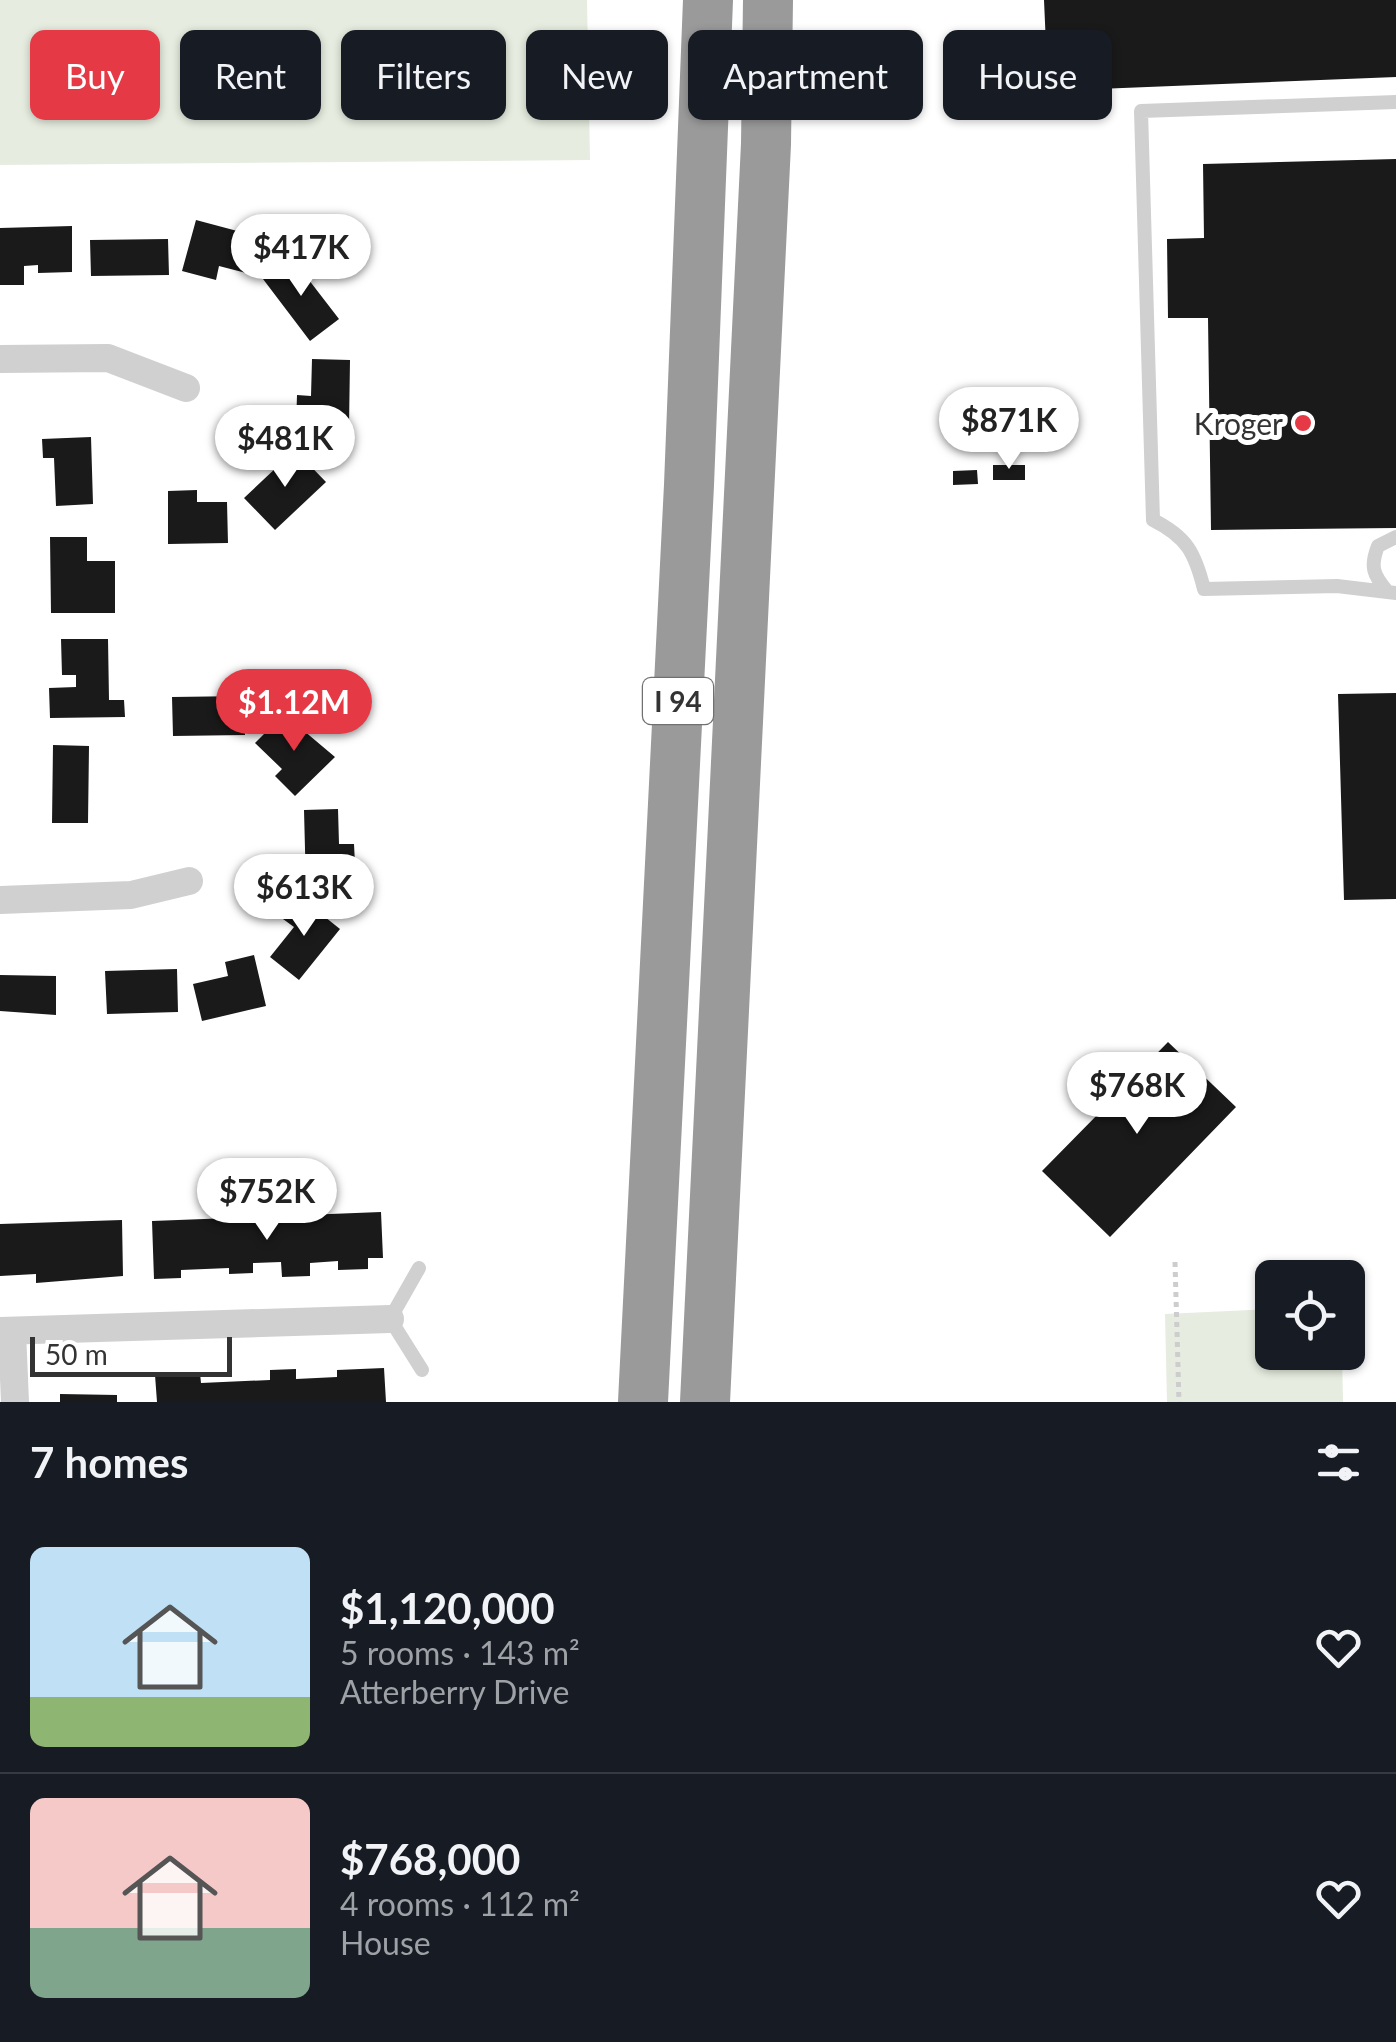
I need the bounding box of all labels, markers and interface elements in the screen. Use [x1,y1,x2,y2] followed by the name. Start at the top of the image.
[30,30,160,120] chip: Buy
[180,30,321,120] chip: Rent
[341,30,506,120] chip: Filters
[526,30,668,120] chip: New
[688,30,923,120] chip: Apartment
[943,30,1112,120] chip: House
[231,214,371,299] pin: $417K
[253,227,349,266] text: $417K
[939,387,1079,472] pin: $871K
[961,400,1057,439] text: $871K
[215,405,355,490] pin: $481K
[1194,405,1283,441] place label: Kroger
[1292,412,1314,434] marker: Kroger
[237,418,333,457] text: $481K
[213,669,375,754] pin: $1.12M
[643,678,713,724] road number: I 94
[238,682,350,721] text: $1.12M
[234,854,374,939] pin: $613K
[256,867,352,906] text: $613K
[1067,1052,1207,1137] pin: $768K
[1089,1065,1185,1104] text: $768K
[197,1158,337,1243] pin: $752K
[219,1171,315,1210] text: $752K
[1255,1260,1365,1370] map controls
[1255,1260,1365,1370] button: locate
[30,1332,232,1376] scale bar
[45,1337,108,1371] text: 50 m
[1311,1435,1366,1490] icon: filters
[30,1437,188,1487] text: 7 homes
[340,1583,555,1633] text: $1,120,000
[110,1587,230,1707] icon: home
[1311,1620,1366,1675] icon: heart
[340,1633,580,1672] text: 5 rooms · 143 m²
[340,1672,569,1711] text: Atterberry Drive
[340,1834,520,1884] text: $768,000
[110,1838,230,1958] icon: home
[1311,1871,1366,1926] icon: heart
[340,1884,580,1923] text: 4 rooms · 112 m²
[340,1923,431,1962] text: House

